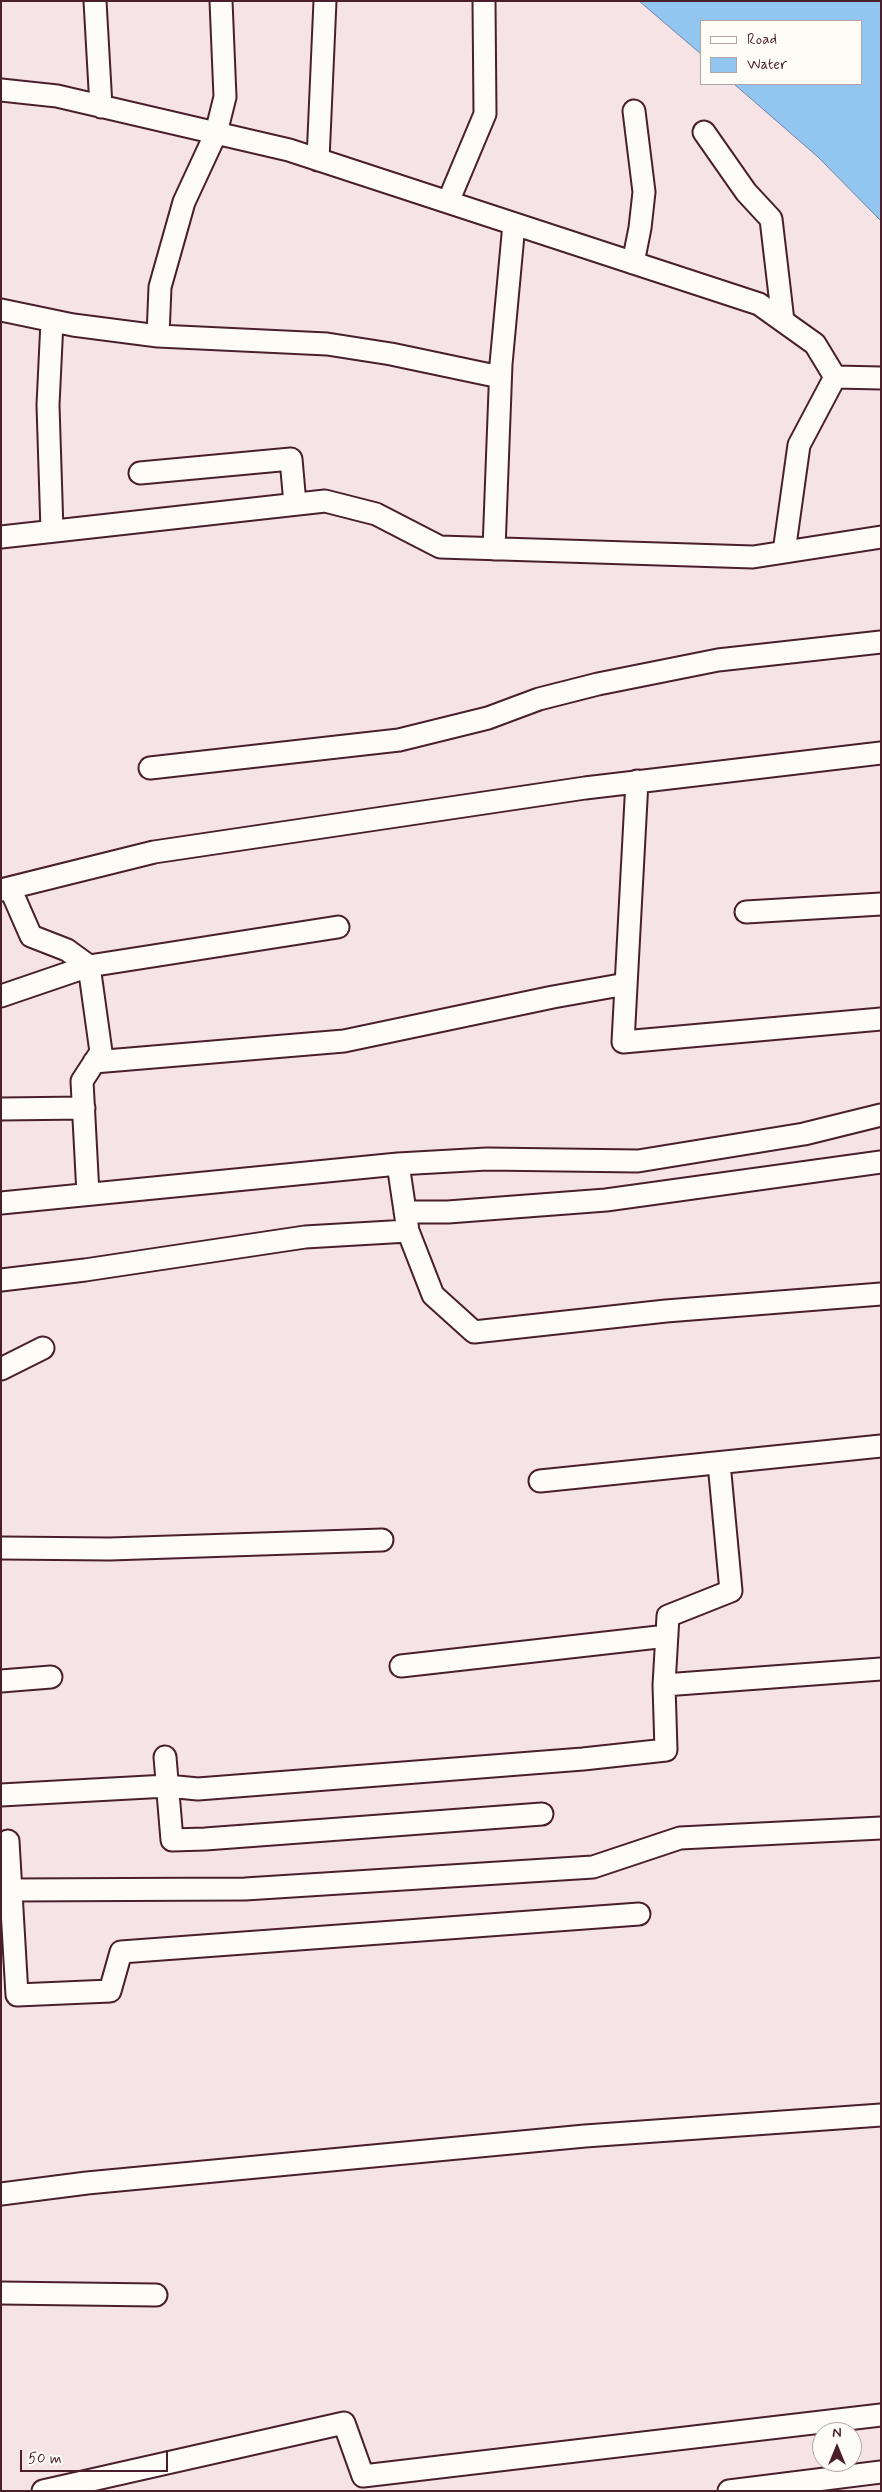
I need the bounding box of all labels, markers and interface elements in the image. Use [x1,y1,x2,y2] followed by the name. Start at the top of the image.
[700,20,862,85] legend
[747,30,777,50] text: Road
[747,55,787,75] text: Water
[812,2422,862,2472] north arrow
[832,2424,842,2442] text: N
[22,2440,170,2472] scale bar
[28,2449,62,2469] text: 50 m

